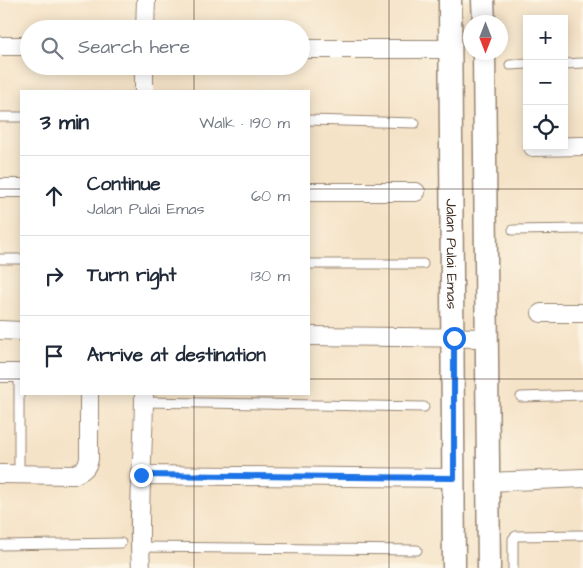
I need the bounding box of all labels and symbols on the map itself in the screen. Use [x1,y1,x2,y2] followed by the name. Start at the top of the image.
[463,15,508,60] north arrow
[440,199,462,310] street label: Jalan Pulai Emas
[443,327,466,350] route start
[130,464,153,487] route end

